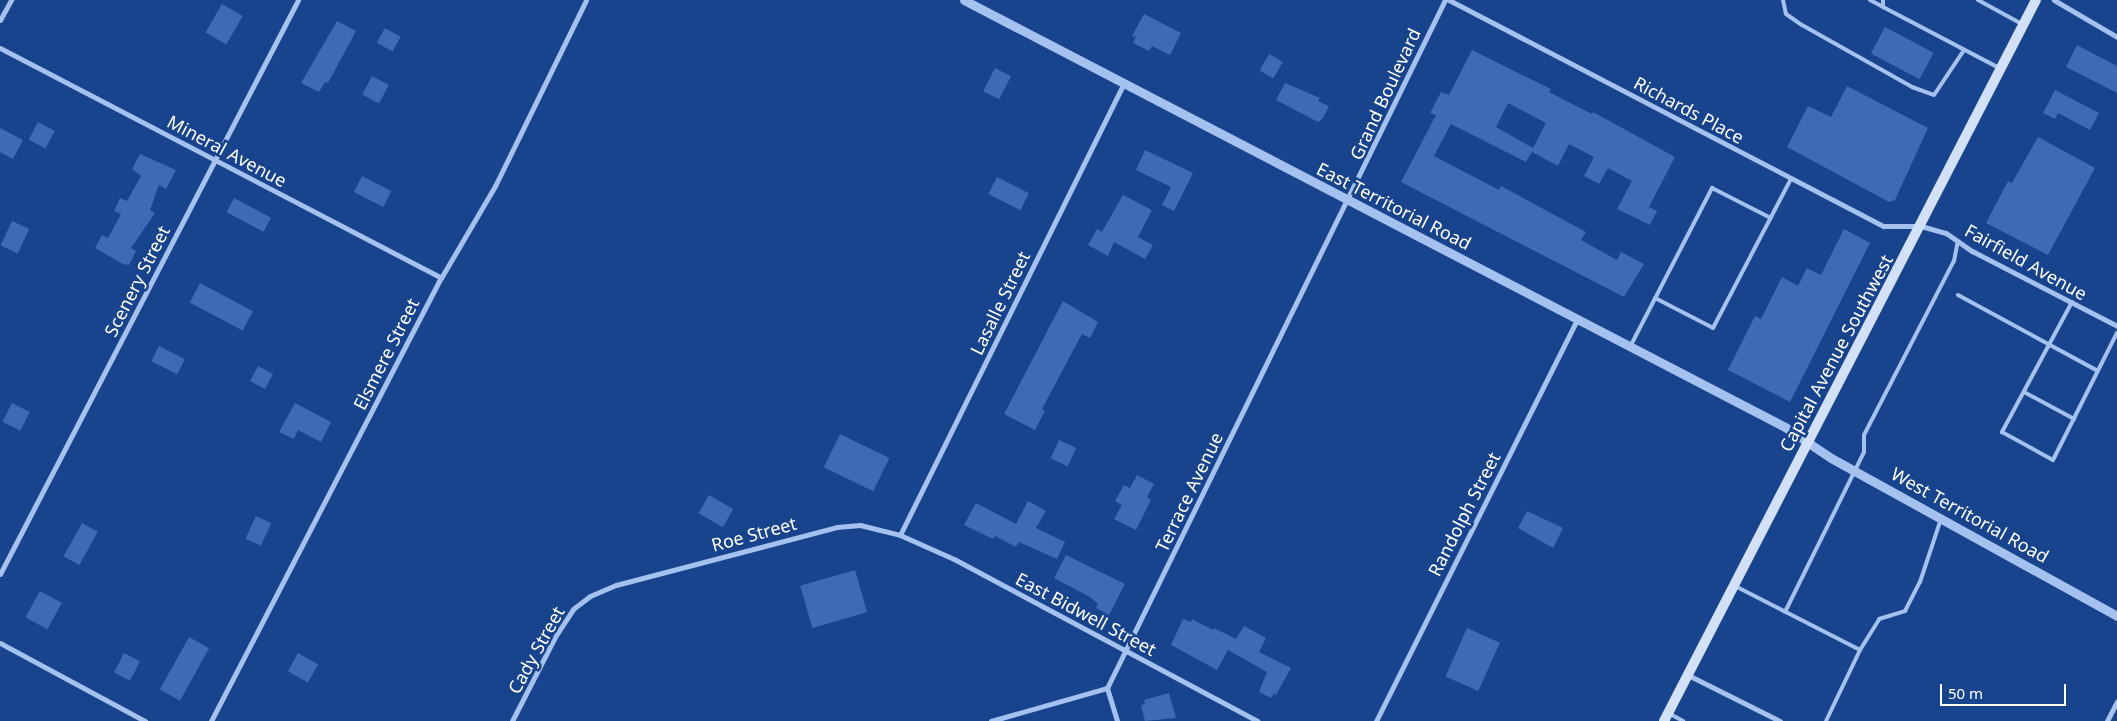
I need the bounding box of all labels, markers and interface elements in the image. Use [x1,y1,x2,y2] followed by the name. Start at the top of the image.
[1345,25,1425,163] street label: Grand Boulevard
[1630,72,1748,148] street label: Richards Place
[164,110,290,192] street label: Mineral Avenue
[1313,158,1475,254] street label: East Territorial Road
[1961,220,2091,304] street label: Fairfield Avenue
[100,222,174,340] street label: Scenery Street
[966,248,1034,358] street label: Lasalle Street
[1775,251,1897,455] street label: Capital Avenue Southwest
[349,295,423,413] street label: Elsmere Street
[1151,429,1227,555] street label: Terrace Avenue
[1423,448,1505,580] street label: Randolph Street
[1887,463,2053,567] street label: West Territorial Road
[709,512,799,556] street label: Roe Street
[1012,568,1160,660] street label: East Bidwell Street
[503,602,569,698] street label: Cady Street
[1942,674,2068,706] scale bar
[1948,683,1983,703] text: 50 m

